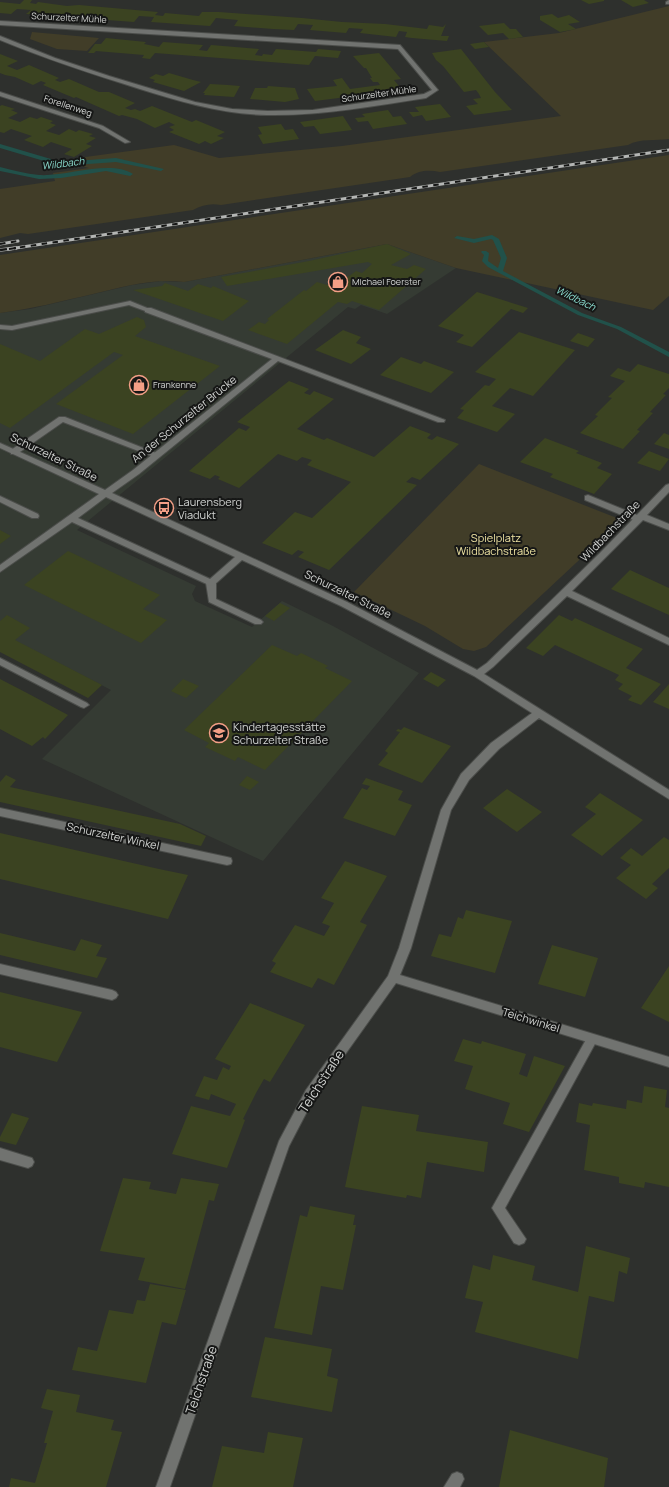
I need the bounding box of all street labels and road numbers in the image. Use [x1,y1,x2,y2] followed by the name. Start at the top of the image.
[31,9,107,26] street label: Schurzelter Mühle
[341,82,417,105] street label: Schurzelter Mühle
[42,92,94,119] street label: Forellenweg
[128,371,240,466] street label: An der Schurzelter Brücke
[8,429,101,484] street label: Schurzelter Straße
[576,496,643,565] street label: Wildbachstraße
[302,566,395,621] street label: Schurzelter Straße
[65,818,161,853] street label: Schurzelter Winkel
[501,1004,562,1035] street label: Teichwinkel
[294,1046,348,1116] street label: Teichstraße
[181,1343,221,1417] street label: Teichstraße

